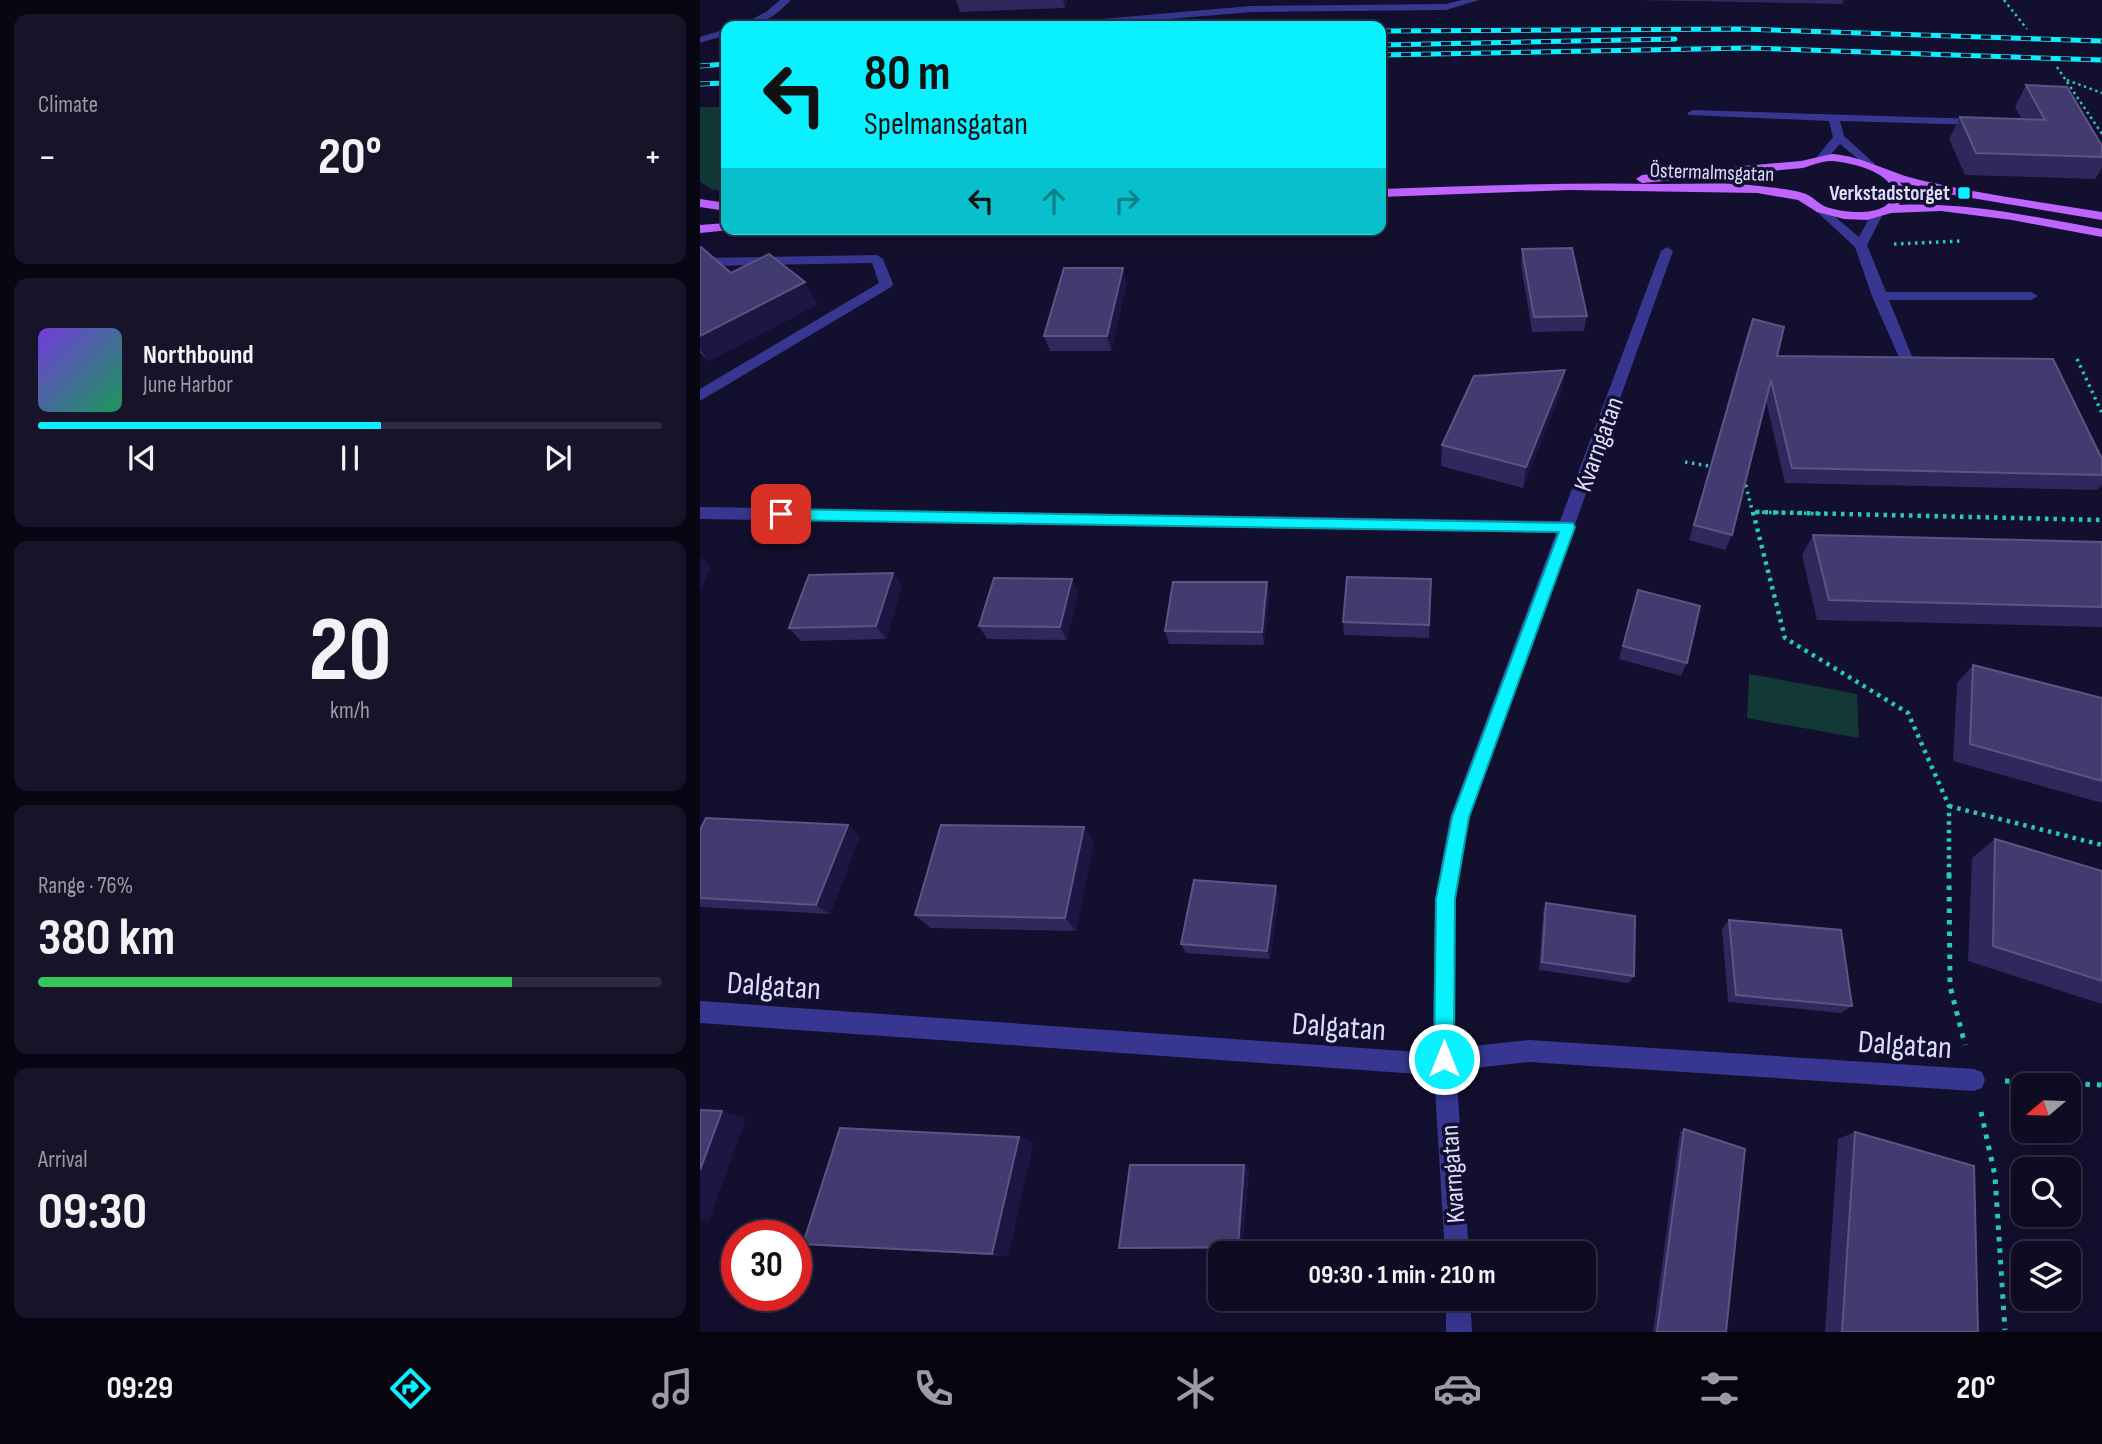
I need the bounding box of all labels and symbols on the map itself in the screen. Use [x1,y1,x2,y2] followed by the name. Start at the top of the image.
[1649,158,1775,187] street label: Östermalmsgatan
[1829,181,1950,206] place label: Verkstadstorget
[1956,185,1972,201] marker: Verkstadstorget
[1568,393,1631,496] street label: Kvarngatan
[751,484,811,544] pin
[726,964,822,1009] street label: Dalgatan
[1291,1005,1387,1050] street label: Dalgatan
[1407,1022,1481,1096] position arrow
[1857,1023,1953,1068] street label: Dalgatan
[2011,1073,2081,1143] north arrow
[1435,1124,1472,1224] street label: Kvarngatan
[721,1220,812,1311] speed limit sign: 30

